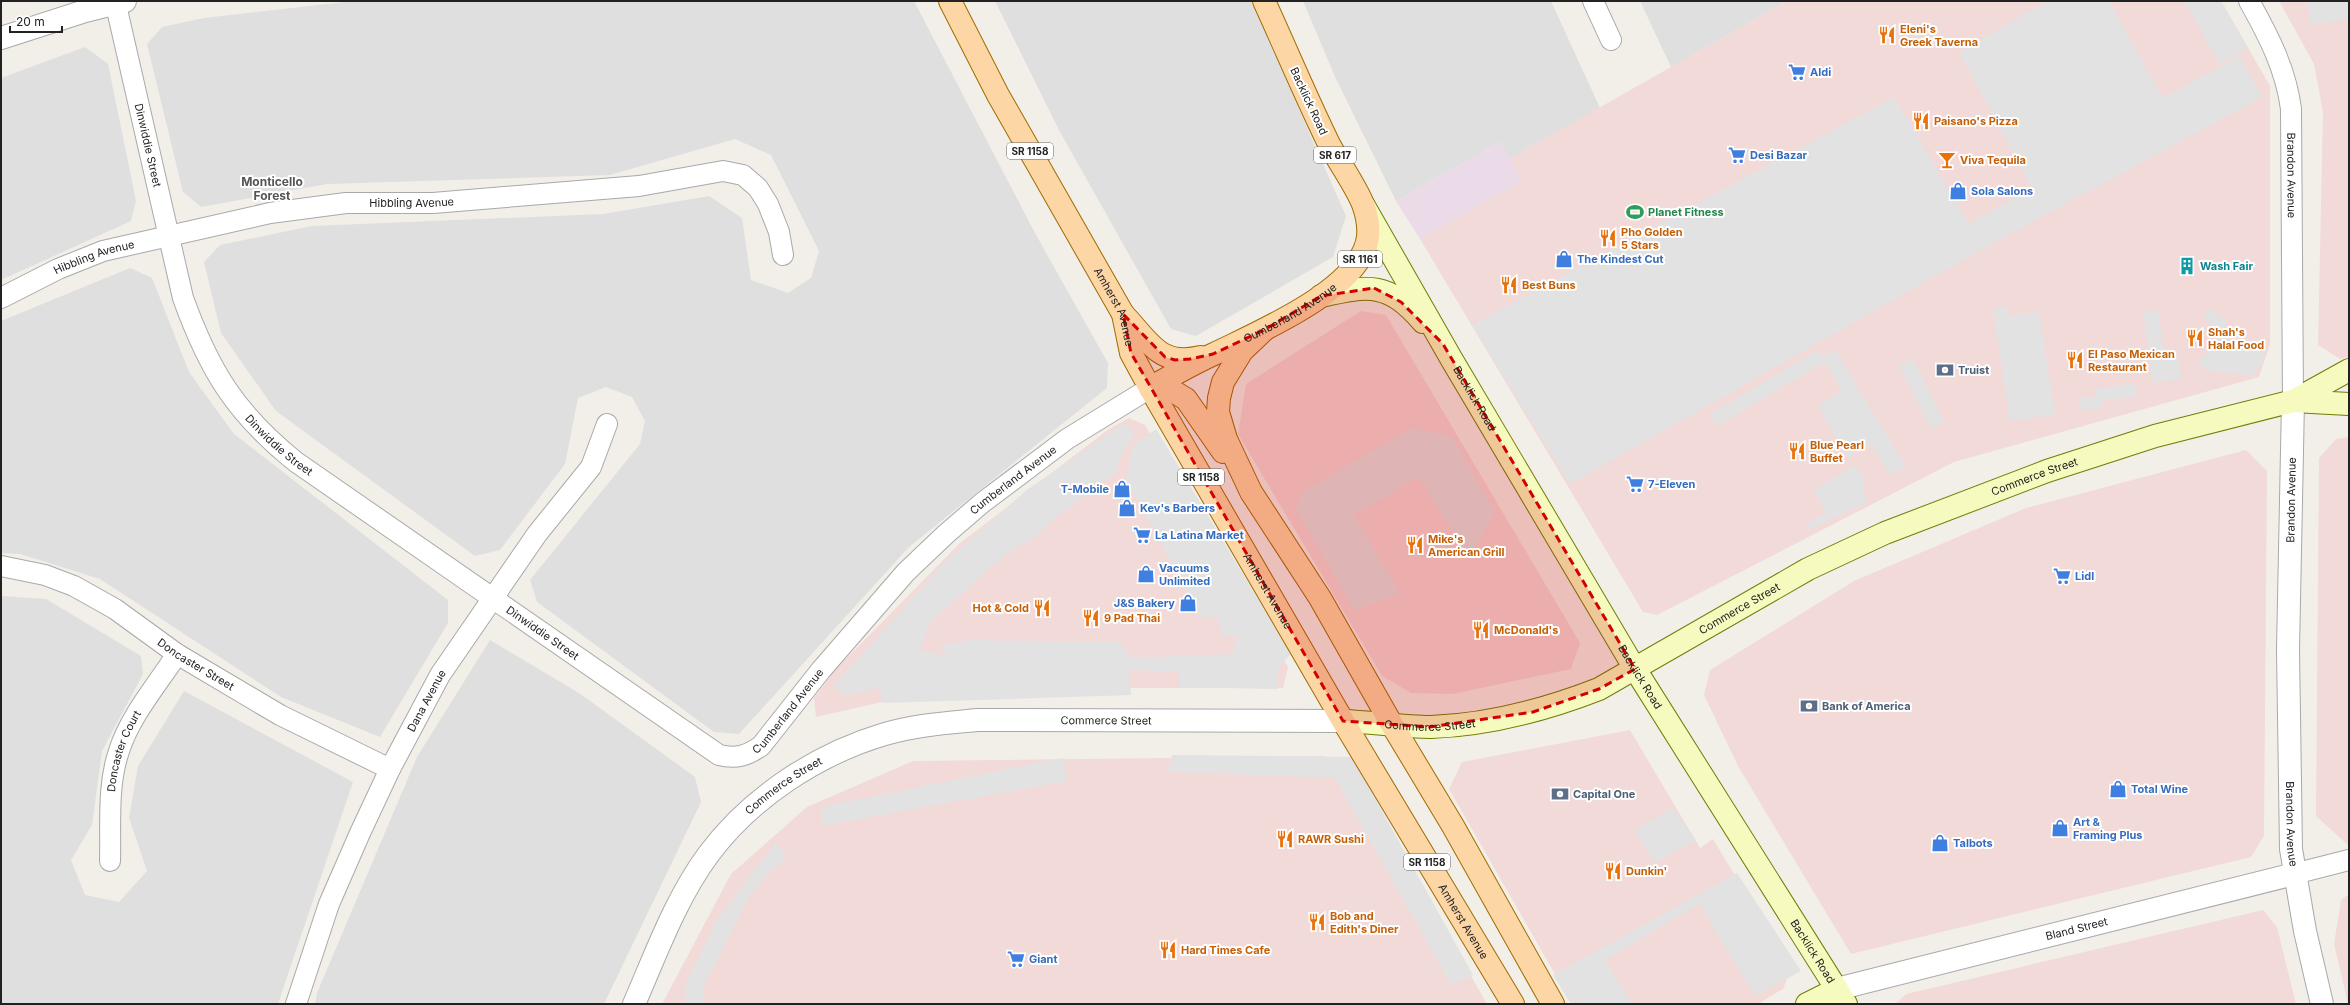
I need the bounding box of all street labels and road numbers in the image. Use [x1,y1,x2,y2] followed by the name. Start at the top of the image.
[1287,65,1331,137] street label: Backlick Road
[132,102,164,189] street label: Dinwiddie Street
[2284,132,2299,218] street label: Brandon Avenue
[1007,143,1053,159] road number: SR 1158
[1314,147,1356,163] road number: SR 617
[369,194,455,210] street label: Hibbling Avenue
[51,237,136,277] street label: Hibbling Avenue
[1338,251,1382,267] road number: SR 1161
[1091,265,1136,348] street label: Amherst Avenue
[1241,280,1339,346] street label: Cumberland Avenue
[1450,363,1499,433] street label: Backlick Road
[242,411,316,479] street label: Dinwiddie Street
[967,442,1059,517] street label: Cumberland Avenue
[1989,454,2080,499] street label: Commerce Street
[2283,457,2299,543] street label: Brandon Avenue
[1178,469,1224,485] road number: SR 1158
[1240,551,1295,632] street label: Amherst Avenue
[1696,579,1783,637] street label: Commerce Street
[504,603,582,663] street label: Dinwiddie Street
[155,635,237,694] street label: Doncaster Street
[1615,642,1665,712] street label: Backlick Road
[750,666,826,757] street label: Cumberland Avenue
[404,667,449,734] street label: Dana Avenue
[104,707,144,793] street label: Doncaster Court
[1060,713,1152,727] street label: Commerce Street
[1384,716,1477,734] street label: Commerce Street
[742,754,825,817] street label: Commerce Street
[2283,781,2301,868] street label: Brandon Avenue
[1404,854,1450,870] road number: SR 1158
[1435,881,1491,962] street label: Amherst Avenue
[2044,914,2109,943] street label: Bland Street
[1787,917,1838,986] street label: Backlick Road

